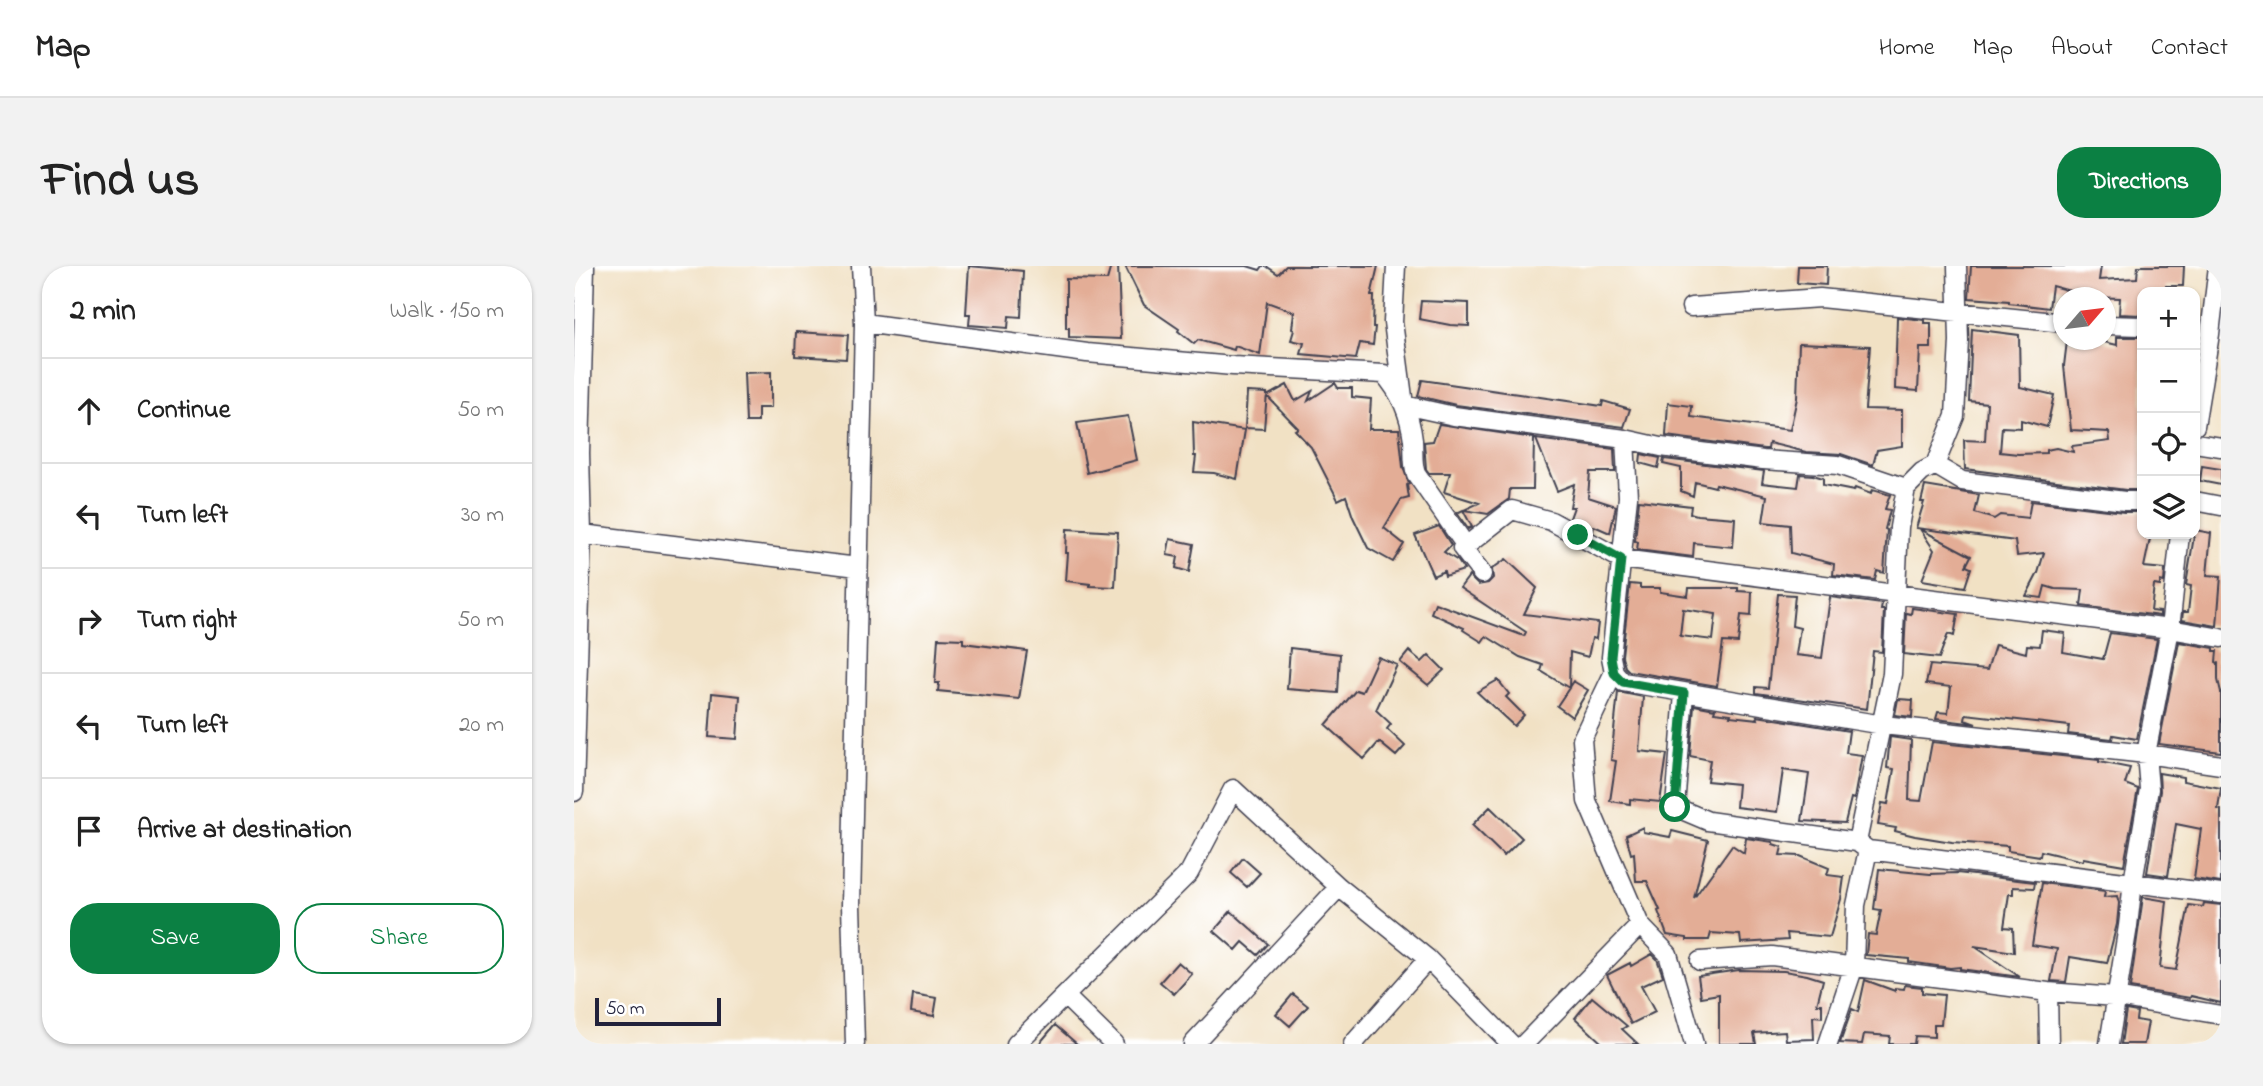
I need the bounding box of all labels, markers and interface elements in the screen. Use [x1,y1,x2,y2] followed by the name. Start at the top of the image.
[35,24,91,72] text: Map
[1879,31,1935,66] text: Home
[1973,31,2013,66] text: Map
[2051,31,2113,66] text: About
[2151,31,2228,66] text: Contact
[42,146,199,218] text: Find us
[2057,147,2221,218] button: Directions
[2053,287,2116,350] north arrow
[2137,287,2200,539] map controls
[2137,287,2200,350] button: +
[70,290,136,334] text: 2 min
[389,295,504,328] text: Walk · 150 m
[2137,350,2200,413] button: −
[70,392,108,430] icon: ahead
[137,392,230,430] text: Continue
[457,394,504,427] text: 50 m
[2137,413,2200,476] button: locate
[2137,476,2200,539] button: layers
[70,497,108,535] icon: left
[137,497,228,535] text: Turn left
[461,499,504,532] text: 30 m
[1562,519,1593,550] route end
[70,602,108,640] icon: right
[137,602,237,640] text: Turn right
[457,604,504,637] text: 50 m
[70,707,108,745] icon: left
[137,707,228,745] text: Turn left
[459,709,504,742] text: 20 m
[1659,791,1690,822] route start
[70,812,108,850] icon: arrive
[137,812,352,850] text: Arrive at destination
[70,903,280,974] button: Save
[294,903,504,974] button: Share
[595,995,721,1027] scale bar
[606,996,645,1023] text: 50 m

